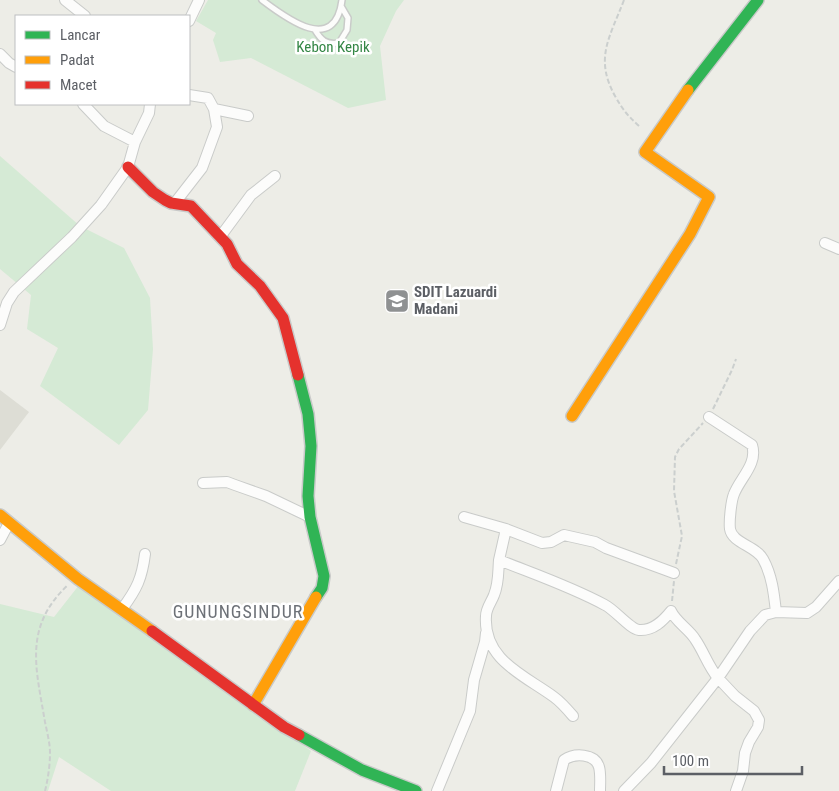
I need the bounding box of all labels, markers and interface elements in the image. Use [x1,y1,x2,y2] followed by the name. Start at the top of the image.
[15,15,190,105] legend
[60,26,101,44] text: Lancar
[296,38,370,56] park label: Kebon Kepik
[60,51,94,69] text: Padat
[60,76,97,94] text: Macet
[414,283,497,318] place label: SDIT Lazuardi Madani
[384,288,410,314] school or university icon: SDIT Lazuardi Madani
[173,601,303,622] district label: GUNUNGSINDUR
[664,744,802,776] scale bar
[672,752,709,770] text: 100 m

